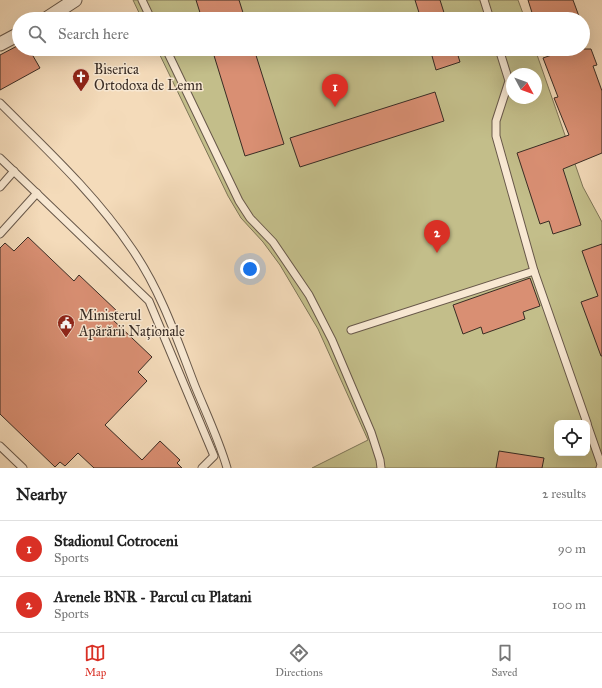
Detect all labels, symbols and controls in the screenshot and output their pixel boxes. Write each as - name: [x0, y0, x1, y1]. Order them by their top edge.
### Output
- search box: [12, 12, 590, 56]
- icon: search: [26, 23, 48, 45]
- text: Search here: [58, 25, 129, 43]
- place label: Biserica Ortodoxa de Lemn: [94, 61, 203, 94]
- church icon: Biserica Ortodoxa de Lemn: [71, 67, 91, 92]
- north arrow: [506, 68, 542, 104]
- pin: 1: [322, 74, 348, 107]
- pin: 2: [424, 220, 450, 253]
- your location: [240, 259, 260, 279]
- place label: Ministerul Apărării Naţionale: [78, 307, 185, 340]
- public building icon: Ministerul Apărării Naţionale: [56, 313, 76, 338]
- map controls: [554, 420, 590, 456]
- button: locate: [554, 420, 590, 456]
- text: Nearby: [16, 484, 67, 505]
- text: 2 results: [542, 486, 586, 502]
- text: Stadionul Cotroceni: [54, 532, 178, 550]
- text: 1: [26, 541, 32, 557]
- text: 90 m: [558, 541, 586, 557]
- text: Sports: [54, 550, 89, 566]
- text: Arenele BNR - Parcul cu Platani: [54, 588, 252, 606]
- text: 2: [26, 597, 32, 613]
- text: 100 m: [552, 597, 586, 613]
- text: Sports: [54, 606, 89, 622]
- tab: Map: [84, 642, 106, 679]
- tab: Directions: [275, 642, 323, 679]
- tab: Saved: [491, 642, 518, 679]

